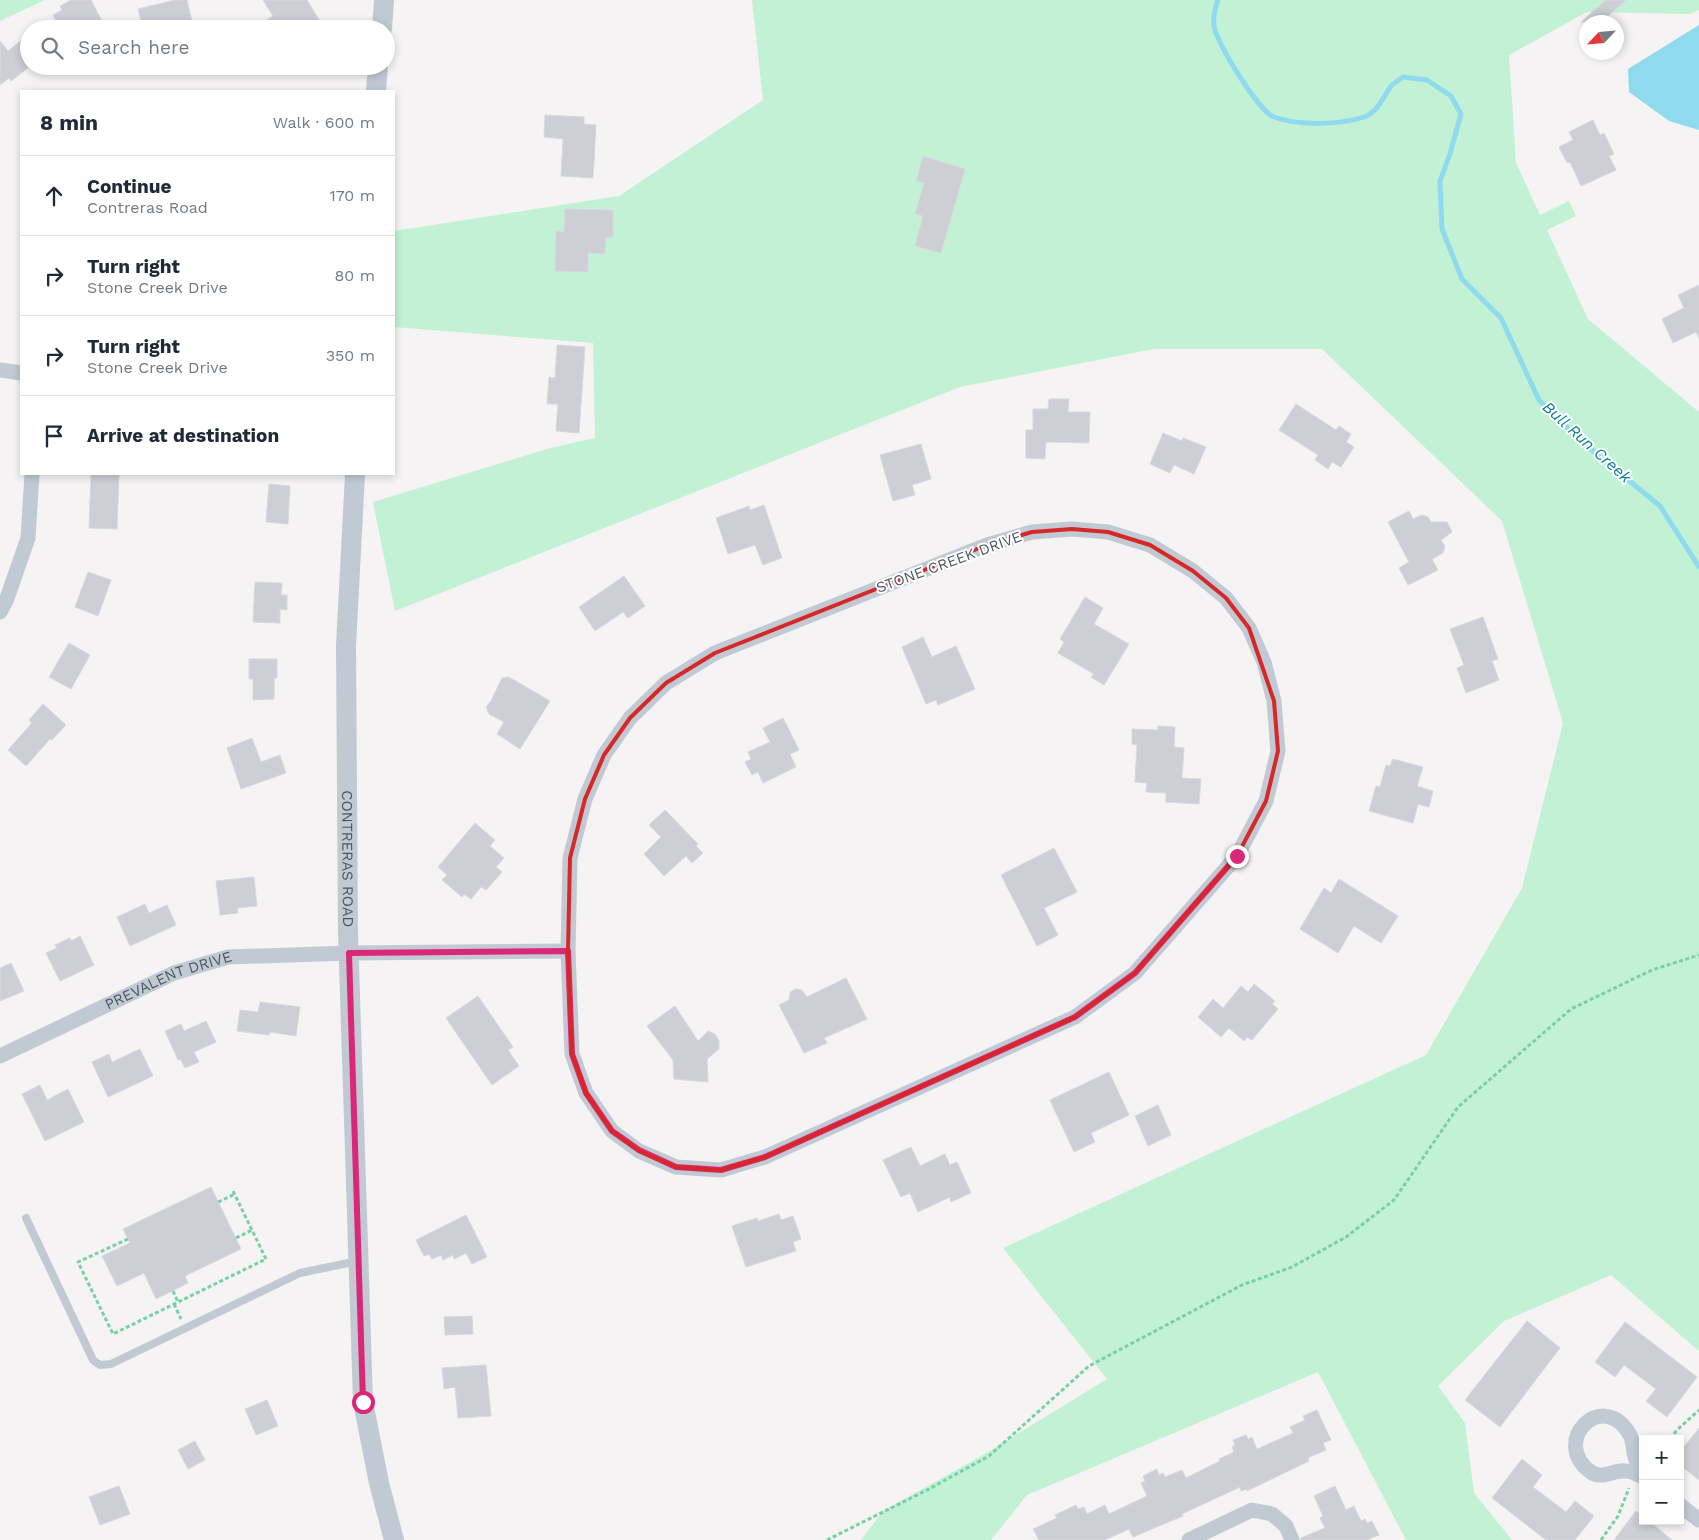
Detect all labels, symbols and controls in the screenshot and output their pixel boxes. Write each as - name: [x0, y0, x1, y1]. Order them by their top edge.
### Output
- north arrow: [1579, 15, 1624, 60]
- search box: [20, 20, 395, 75]
- icon: search: [38, 34, 66, 62]
- text: Search here: [78, 36, 189, 59]
- text: 8 min: [40, 110, 98, 135]
- text: Walk · 600 m: [273, 113, 375, 132]
- text: Continue: [87, 175, 171, 198]
- icon: ahead: [40, 182, 68, 210]
- text: 170 m: [329, 186, 375, 205]
- text: Contreras Road: [87, 198, 208, 217]
- text: Turn right: [87, 255, 180, 278]
- icon: right: [40, 262, 68, 290]
- text: 80 m: [334, 266, 375, 285]
- text: Stone Creek Drive: [87, 278, 228, 297]
- text: Turn right: [87, 335, 180, 358]
- icon: right: [40, 342, 68, 370]
- text: 350 m: [326, 346, 375, 365]
- text: Stone Creek Drive: [87, 358, 228, 377]
- water label: Bull Run Creek: [1539, 397, 1636, 488]
- icon: arrive: [40, 422, 68, 450]
- text: Arrive at destination: [87, 424, 279, 447]
- street label: STONE CREEK DRIVE: [874, 527, 1024, 597]
- street label: CONTRERAS ROAD: [338, 790, 357, 927]
- route end: [1226, 845, 1249, 868]
- street label: PREVALENT DRIVE: [102, 947, 234, 1014]
- route start: [352, 1391, 375, 1414]
- map controls: [1639, 1435, 1684, 1525]
- button: +: [1639, 1435, 1684, 1480]
- button: −: [1639, 1480, 1684, 1525]

